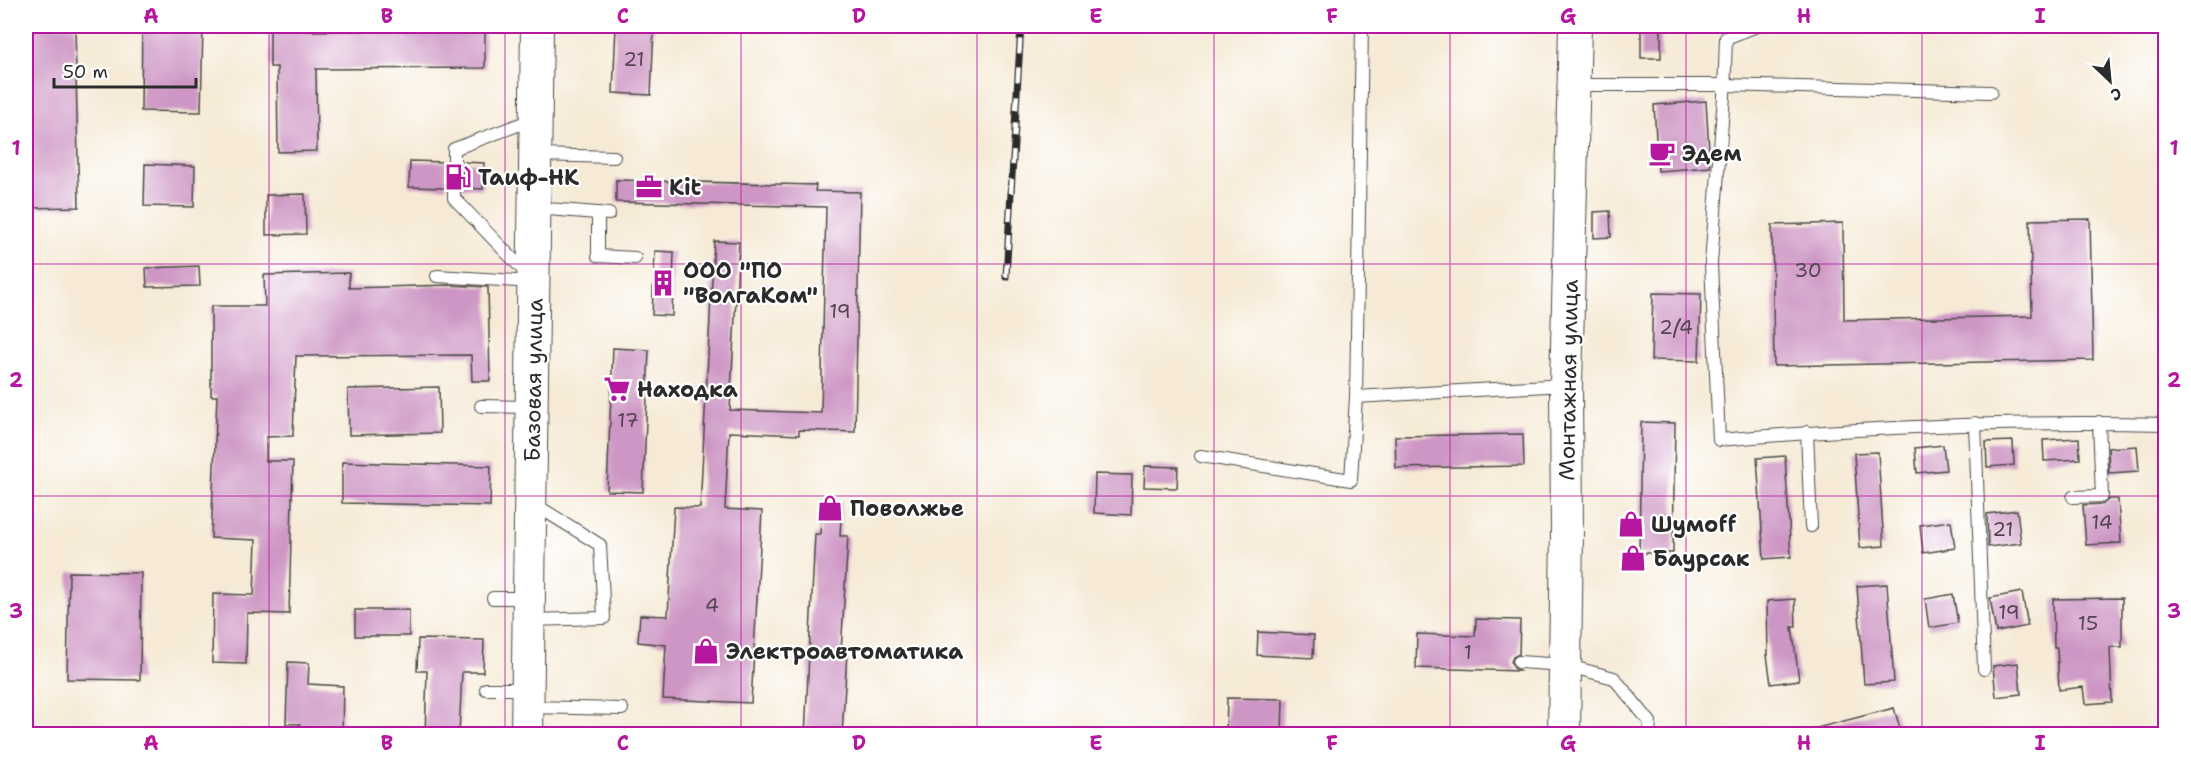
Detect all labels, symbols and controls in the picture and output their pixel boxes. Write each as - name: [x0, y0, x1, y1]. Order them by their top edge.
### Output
- text: A: [143, 3, 159, 29]
- text: B: [381, 3, 393, 29]
- text: C: [617, 3, 629, 29]
- text: D: [852, 3, 866, 29]
- text: E: [1089, 3, 1103, 29]
- text: F: [1326, 3, 1338, 29]
- text: G: [1560, 3, 1576, 29]
- text: H: [1797, 3, 1811, 29]
- text: I: [2034, 3, 2046, 29]
- house number: 21: [623, 46, 645, 72]
- scale bar: [54, 51, 196, 89]
- north arrow: [2080, 51, 2140, 111]
- text: 50 m: [63, 60, 108, 84]
- text: С: [2107, 82, 2125, 106]
- text: 1: [11, 135, 21, 161]
- text: 1: [2169, 135, 2179, 161]
- cafe icon: Эдем: [1647, 138, 1677, 168]
- place label: Эдем: [1682, 139, 1742, 168]
- fuel station icon: Таиф-НК: [443, 162, 473, 192]
- place label: Таиф-НК: [478, 163, 579, 192]
- office icon: Kit: [634, 172, 664, 202]
- place label: Kit: [669, 173, 702, 202]
- place label: ООО "ПО "ВолгаКом": [683, 256, 818, 310]
- house number: 30: [1794, 257, 1822, 283]
- building icon: ООО "ПО "ВолгаКом": [648, 268, 678, 298]
- street label: Монтажная улица: [1552, 279, 1585, 481]
- street label: Базовая улица: [518, 298, 549, 462]
- house number: 19: [829, 298, 851, 324]
- house number: 2/4: [1659, 314, 1693, 340]
- text: 2: [9, 367, 23, 393]
- text: 2: [2167, 367, 2181, 393]
- supermarket icon: Находка: [602, 374, 632, 404]
- place label: Находка: [637, 375, 738, 404]
- house number: 17: [617, 407, 639, 433]
- shop icon: Поволжье: [815, 493, 845, 523]
- place label: Поволжье: [850, 494, 964, 523]
- shop icon: Шумоff: [1616, 509, 1646, 539]
- house number: 14: [2091, 509, 2113, 535]
- place label: Шумоff: [1651, 510, 1736, 539]
- house number: 21: [1992, 516, 2014, 542]
- shop icon: Баурсак: [1618, 543, 1648, 573]
- place label: Баурсак: [1653, 544, 1750, 573]
- house number: 4: [705, 592, 719, 618]
- text: 3: [9, 598, 23, 624]
- text: 3: [2167, 598, 2181, 624]
- house number: 19: [1998, 599, 2020, 625]
- house number: 15: [2078, 610, 2098, 636]
- shop icon: Электроавтоматика: [691, 636, 721, 666]
- place label: Электроавтоматика: [726, 637, 963, 666]
- house number: 1: [1464, 639, 1472, 665]
- text: A: [143, 730, 159, 756]
- text: B: [381, 730, 393, 756]
- text: C: [617, 730, 629, 756]
- text: D: [852, 730, 866, 756]
- text: E: [1089, 730, 1103, 756]
- text: F: [1326, 730, 1338, 756]
- text: G: [1560, 730, 1576, 756]
- text: H: [1797, 730, 1811, 756]
- text: I: [2034, 730, 2046, 756]

